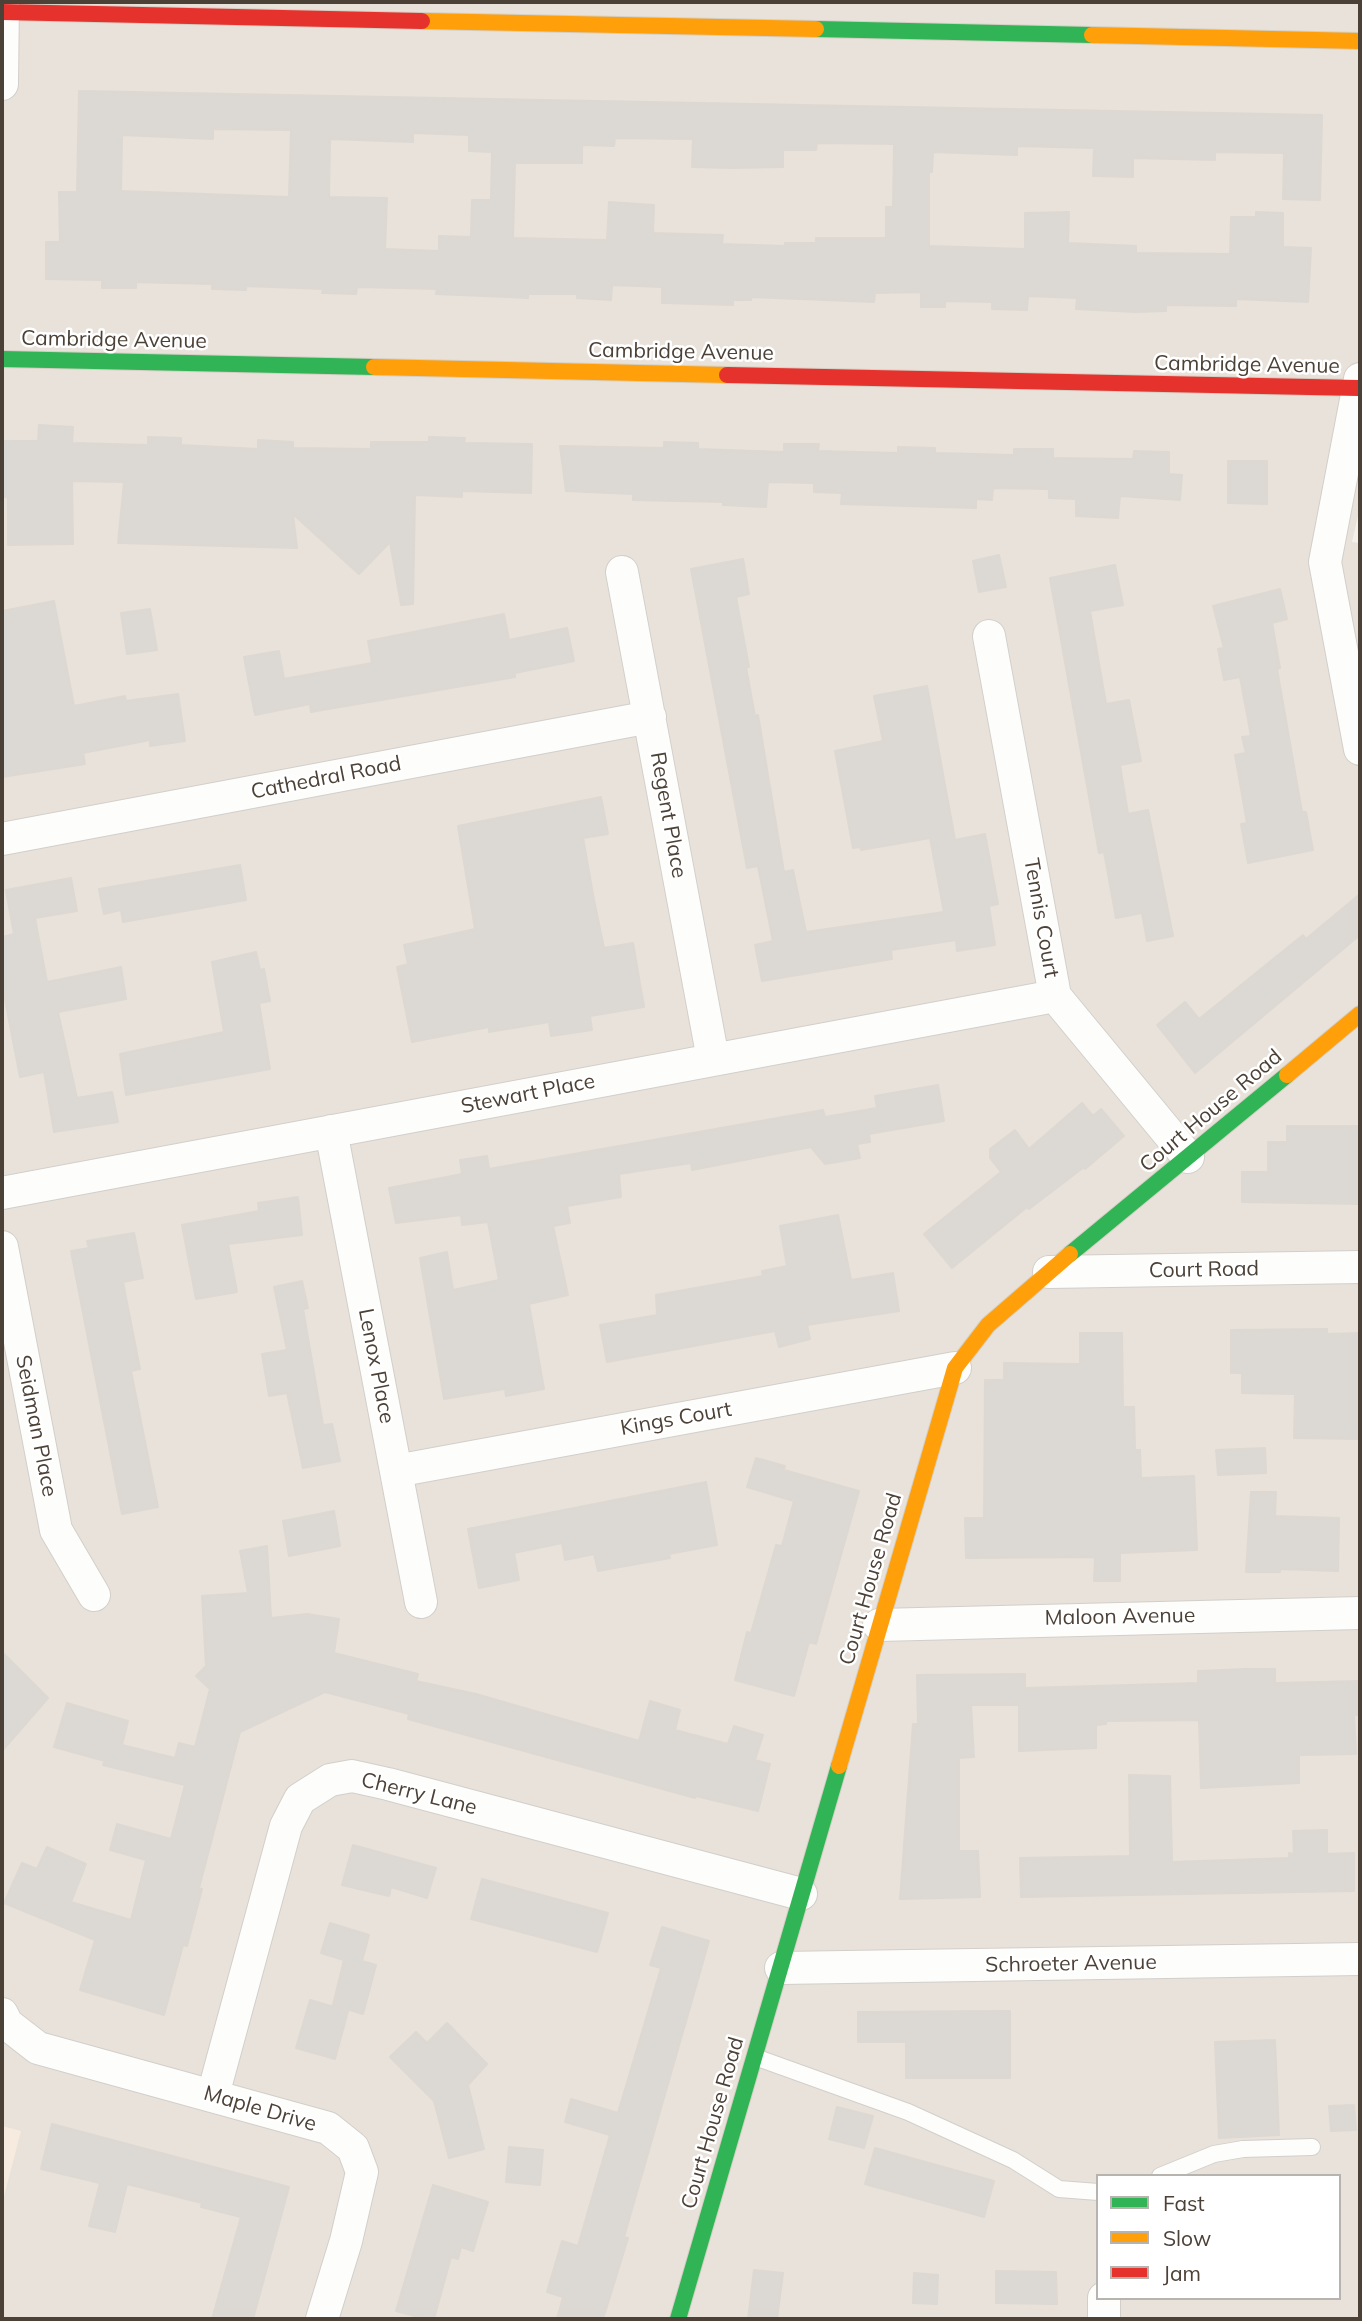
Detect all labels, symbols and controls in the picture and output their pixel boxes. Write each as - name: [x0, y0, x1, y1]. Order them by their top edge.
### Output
- street label: Cambridge Avenue: [21, 326, 207, 354]
- street label: Cambridge Avenue: [588, 338, 774, 366]
- street label: Cambridge Avenue: [1154, 351, 1340, 379]
- street label: Regent Place: [644, 750, 692, 880]
- street label: Cathedral Road: [249, 751, 403, 805]
- street label: Tennis Court: [1018, 856, 1064, 980]
- street label: Court House Road: [1135, 1044, 1287, 1178]
- street label: Stewart Place: [459, 1069, 597, 1119]
- street label: Court Road: [1149, 1256, 1259, 1284]
- street label: Lenox Place: [353, 1306, 399, 1426]
- street label: Seidman Place: [10, 1353, 62, 1499]
- street label: Kings Court: [618, 1397, 734, 1441]
- street label: Court House Road: [834, 1490, 908, 1668]
- street label: Maloon Avenue: [1045, 1603, 1195, 1631]
- street label: Cherry Lane: [359, 1767, 479, 1821]
- street label: Schroeter Avenue: [985, 1950, 1157, 1978]
- street label: Court House Road: [676, 2034, 750, 2212]
- street label: Maple Drive: [201, 2081, 319, 2137]
- legend: [1096, 2174, 1341, 2300]
- text: Fast: [1163, 2190, 1205, 2216]
- text: Slow: [1163, 2225, 1211, 2251]
- text: Jam: [1163, 2260, 1201, 2286]

